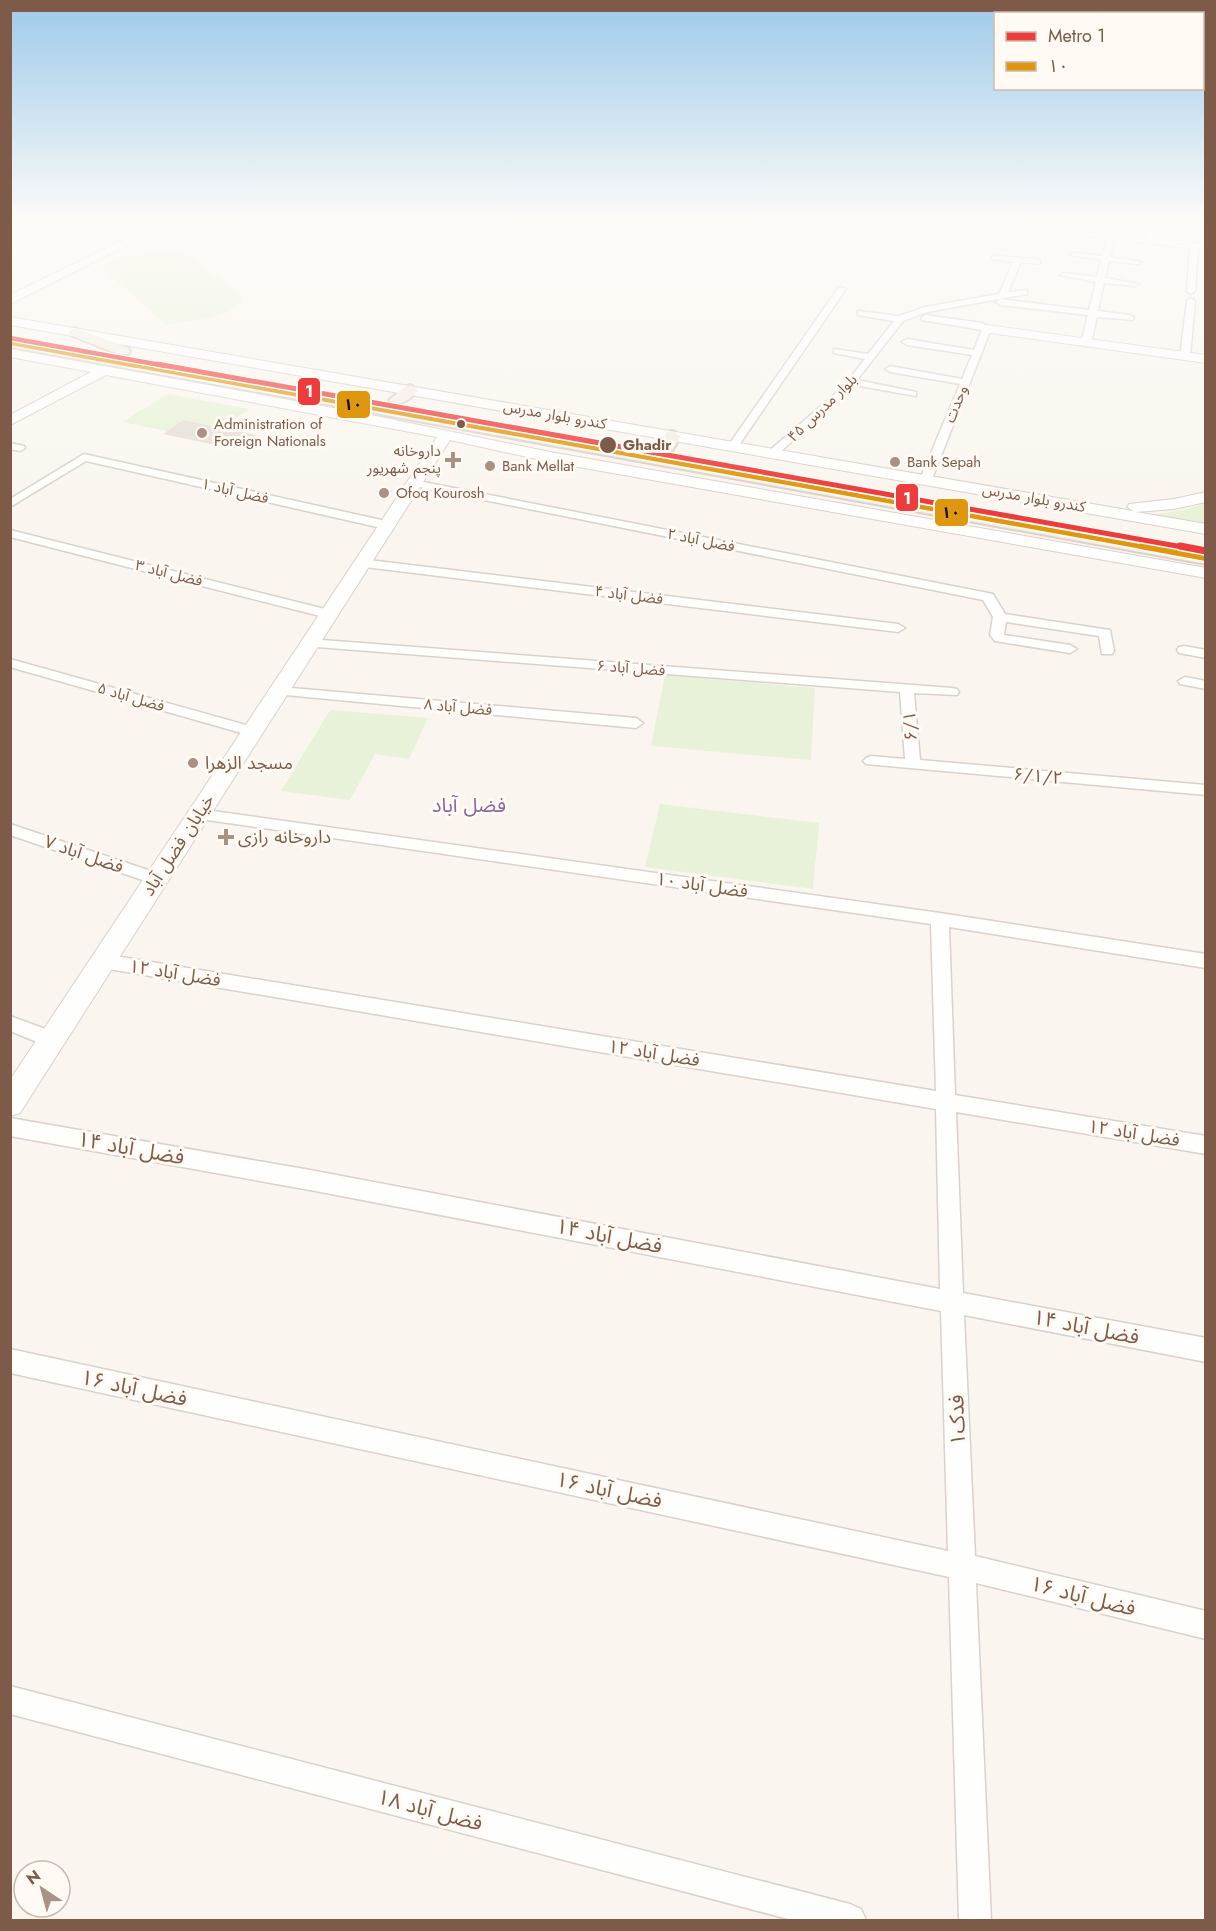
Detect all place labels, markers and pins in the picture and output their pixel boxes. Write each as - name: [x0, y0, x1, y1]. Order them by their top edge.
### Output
- place label: Administration of Foreign Nationals: [214, 413, 326, 452]
- unlabelled marker: [455, 418, 467, 430]
- marker: Administration of Foreign Nationals: [195, 426, 209, 440]
- place label: Ghadir: [623, 434, 672, 456]
- marker: Ghadir: [598, 435, 618, 455]
- place label: داروخانه پنجم شهریور: [366, 440, 441, 479]
- place label: Bank Sepah: [907, 451, 981, 473]
- marker: داروخانه پنجم شهریور: [446, 453, 460, 467]
- place label: Bank Mellat: [502, 455, 575, 477]
- marker: Bank Sepah: [888, 455, 902, 469]
- marker: Bank Mellat: [483, 459, 497, 473]
- place label: Ofoq Kourosh: [396, 482, 485, 504]
- marker: Ofoq Kourosh: [377, 486, 391, 500]
- place label: مسجد الزهرا: [205, 750, 293, 776]
- marker: مسجد الزهرا: [186, 756, 200, 770]
- place label: داروخانه رازی: [238, 824, 331, 850]
- marker: داروخانه رازی: [219, 830, 233, 844]

